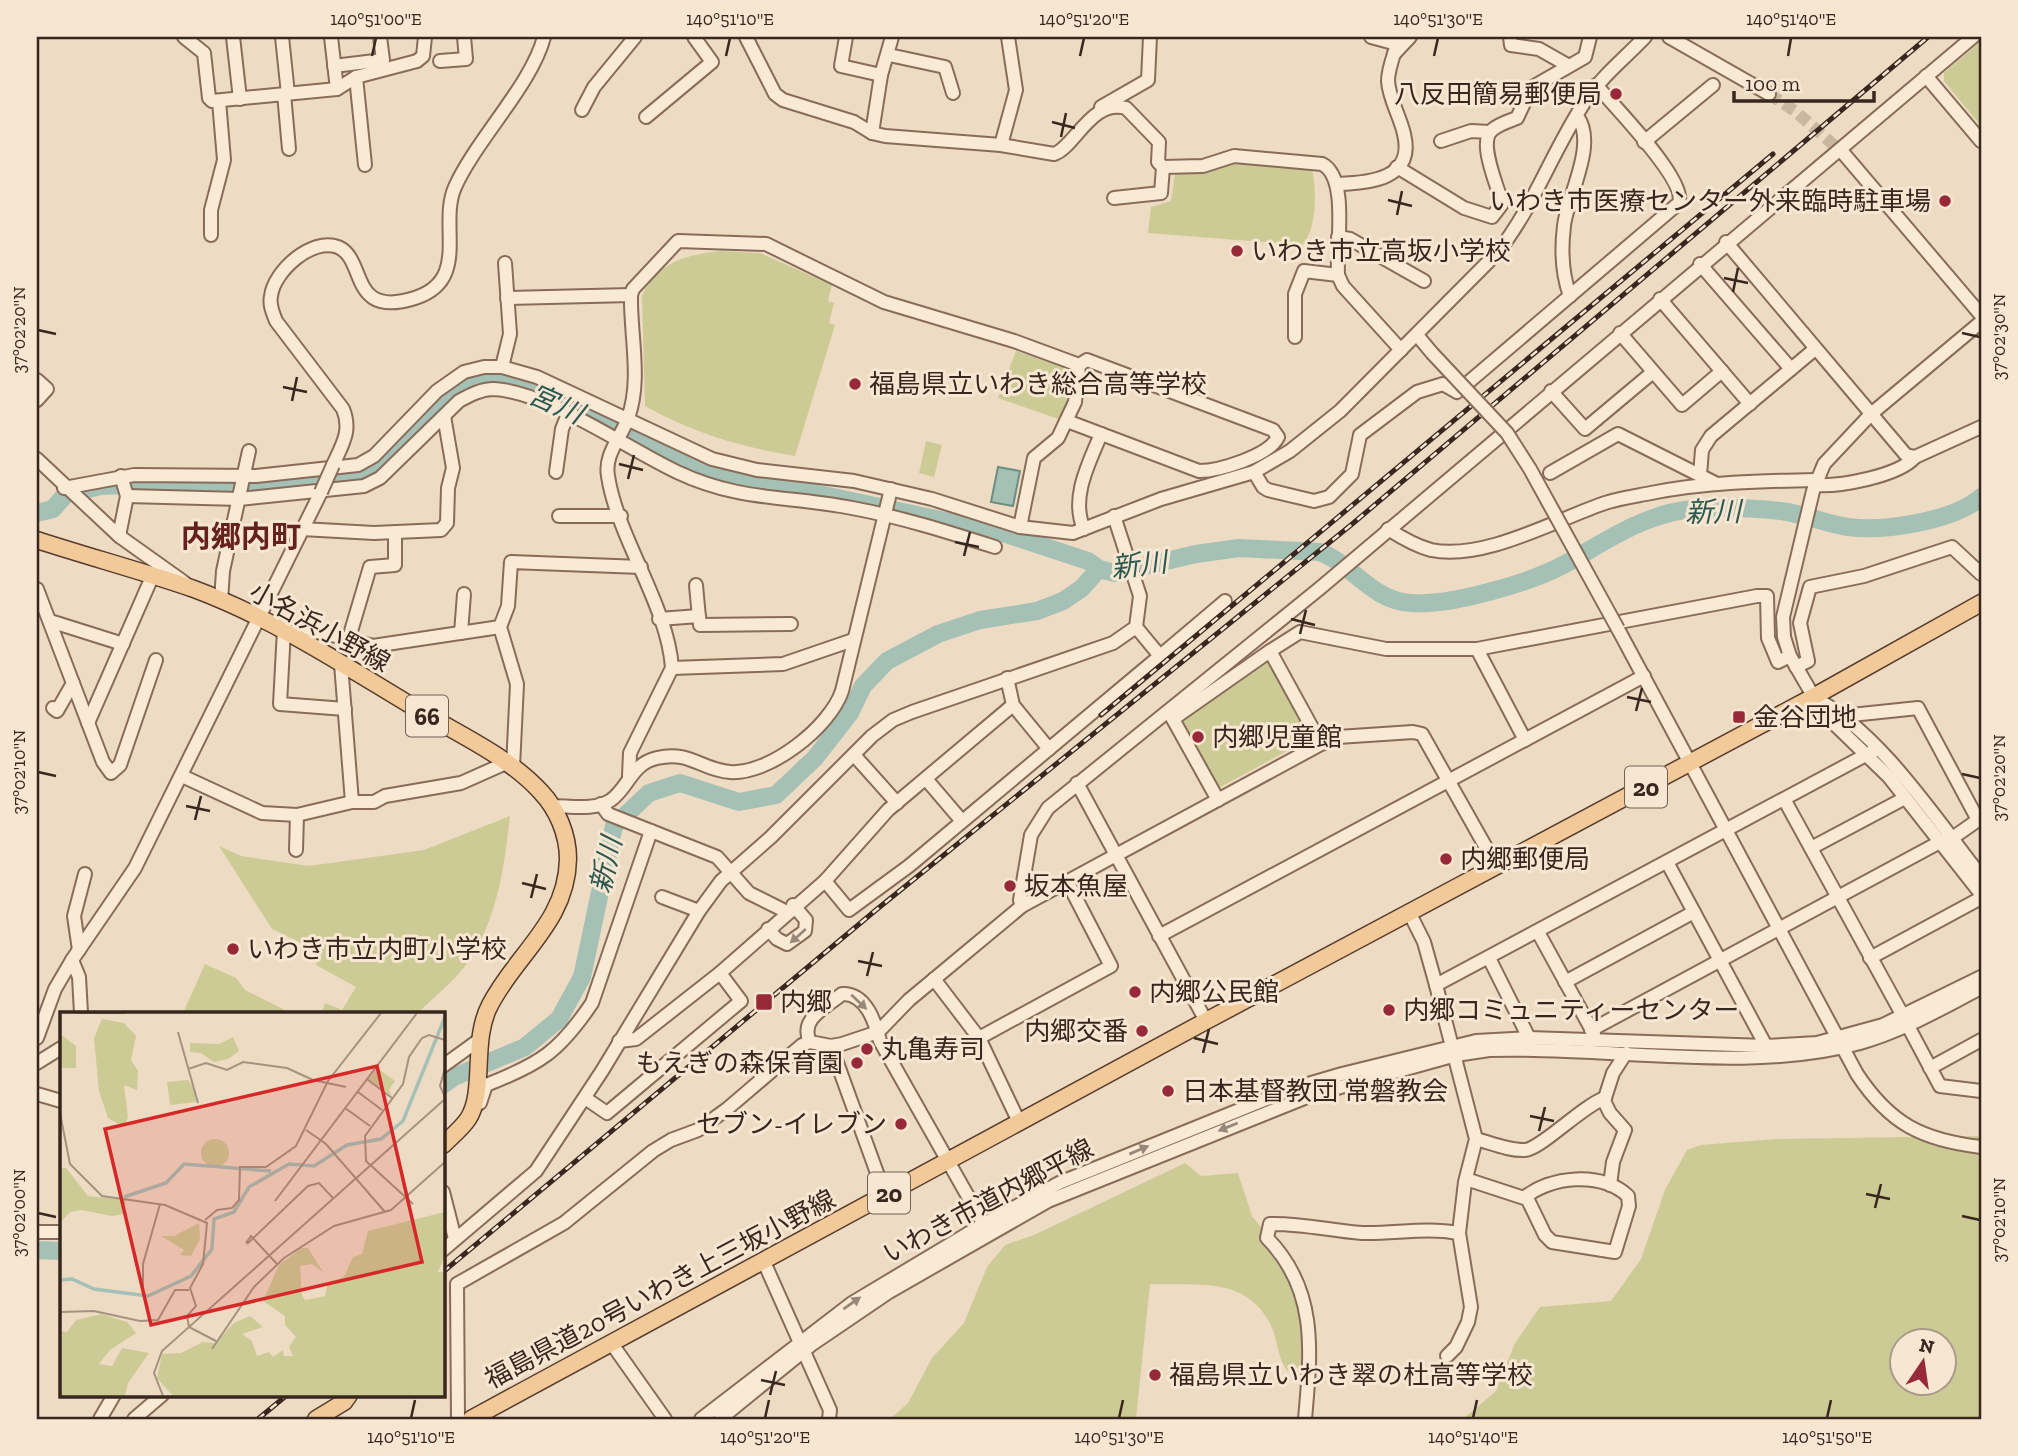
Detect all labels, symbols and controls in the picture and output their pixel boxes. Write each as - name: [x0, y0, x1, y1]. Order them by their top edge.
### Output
- text: 140°51'00"E: [330, 8, 422, 30]
- text: 140°51'10"E: [686, 8, 774, 30]
- text: 140°51'20"E: [1039, 8, 1129, 30]
- text: 140°51'30"E: [1393, 8, 1483, 30]
- text: 140°51'40"E: [1746, 8, 1836, 30]
- scale bar: [1734, 60, 1874, 104]
- text: 100 m: [1745, 71, 1800, 96]
- place label: 八反田簡易郵便局: [1394, 78, 1602, 110]
- marker: 八反田簡易郵便局: [1608, 86, 1624, 102]
- place label: いわき市医療センター外来臨時駐車場: [1489, 185, 1931, 217]
- marker: いわき市医療センター外来臨時駐車場: [1937, 193, 1953, 209]
- place label: いわき市立高坂小学校: [1251, 235, 1511, 267]
- marker: いわき市立高坂小学校: [1229, 243, 1245, 259]
- text: 37°02'20"N: [8, 286, 30, 374]
- text: 37°02'30"N: [1988, 294, 2010, 380]
- place label: 福島県立いわき総合高等学校: [869, 368, 1207, 400]
- marker: 福島県立いわき総合高等学校: [847, 376, 863, 392]
- water label: 宮川: [524, 378, 591, 432]
- water label: 新川: [1685, 495, 1744, 529]
- district label: 内郷内町: [181, 519, 301, 555]
- water label: 新川: [1109, 545, 1172, 585]
- street label: 小名浜小野線: [244, 575, 396, 679]
- road number: 66: [406, 696, 448, 736]
- place label: 金谷団地: [1753, 701, 1857, 733]
- marker: 金谷団地: [1731, 709, 1747, 725]
- place label: 内郷児童館: [1212, 721, 1342, 753]
- marker: 内郷児童館: [1190, 729, 1206, 745]
- text: 37°02'10"N: [8, 730, 30, 814]
- text: 37°02'20"N: [1988, 734, 2010, 822]
- road number: 20: [1625, 766, 1667, 808]
- water label: 新川: [584, 831, 629, 896]
- place label: 内郷郵便局: [1460, 843, 1590, 875]
- marker: 内郷郵便局: [1438, 851, 1454, 867]
- place label: 坂本魚屋: [1024, 870, 1128, 902]
- marker: 坂本魚屋: [1002, 878, 1018, 894]
- one-way arrow: [789, 928, 807, 944]
- place label: いわき市立内町小学校: [247, 933, 507, 965]
- marker: いわき市立内町小学校: [225, 941, 241, 957]
- place label: 内郷公民館: [1149, 976, 1279, 1008]
- marker: 内郷公民館: [1127, 984, 1143, 1000]
- place label: 内郷: [780, 986, 832, 1018]
- marker: 内郷: [754, 992, 774, 1012]
- one-way arrow: [850, 994, 867, 1010]
- place label: 内郷コミュニティーセンター: [1403, 994, 1739, 1026]
- marker: 内郷コミュニティーセンター: [1381, 1002, 1397, 1018]
- inset map: [60, 1012, 444, 1396]
- place label: 内郷交番: [1024, 1015, 1128, 1047]
- marker: 内郷交番: [1134, 1023, 1150, 1039]
- place label: 丸亀寿司: [881, 1033, 985, 1065]
- marker: 丸亀寿司: [859, 1041, 875, 1057]
- place label: もえぎの森保育園: [636, 1047, 843, 1079]
- marker: もえぎの森保育園: [849, 1055, 865, 1071]
- place label: 日本基督教団 常磐教会: [1182, 1075, 1448, 1107]
- marker: 日本基督教団 常磐教会: [1160, 1083, 1176, 1099]
- place label: セブン-イレブン: [696, 1108, 887, 1140]
- marker: セブン-イレブン: [893, 1116, 909, 1132]
- one-way arrow: [1217, 1121, 1238, 1132]
- street label: いわき市道内郷平線: [877, 1132, 1099, 1270]
- one-way arrow: [1128, 1144, 1149, 1155]
- text: 37°02'00"N: [8, 1169, 30, 1257]
- road number: 20: [868, 1172, 910, 1213]
- text: 37°02'10"N: [1988, 1178, 2010, 1262]
- street label: 福島県道20号いわき上三坂小野線: [479, 1183, 841, 1395]
- one-way arrow: [843, 1296, 861, 1310]
- north arrow: [1888, 1326, 1958, 1396]
- text: N: [1917, 1333, 1936, 1359]
- place label: 福島県立いわき翠の杜高等学校: [1169, 1359, 1533, 1391]
- marker: 福島県立いわき翠の杜高等学校: [1147, 1367, 1163, 1383]
- text: 140°51'10"E: [367, 1426, 455, 1448]
- text: 140°51'20"E: [720, 1426, 810, 1448]
- text: 140°51'30"E: [1074, 1426, 1164, 1448]
- text: 140°51'40"E: [1428, 1426, 1518, 1448]
- text: 140°51'50"E: [1782, 1426, 1872, 1448]

